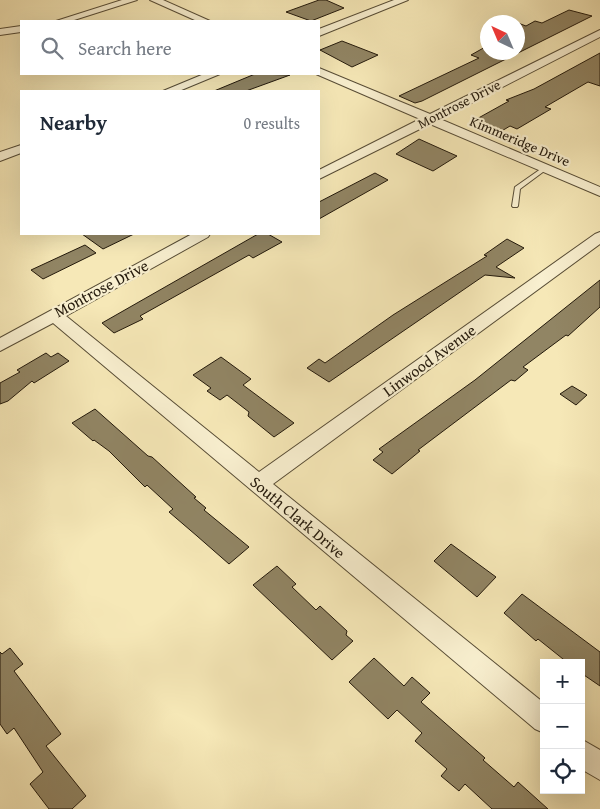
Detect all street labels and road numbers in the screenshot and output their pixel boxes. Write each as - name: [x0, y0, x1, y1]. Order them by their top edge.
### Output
- street label: Montrose Drive: [414, 74, 504, 134]
- street label: Kimmeridge Drive: [467, 111, 573, 171]
- street label: Montrose Drive: [50, 253, 152, 323]
- street label: Linwood Avenue: [377, 318, 481, 402]
- street label: South Clark Drive: [245, 470, 351, 564]

